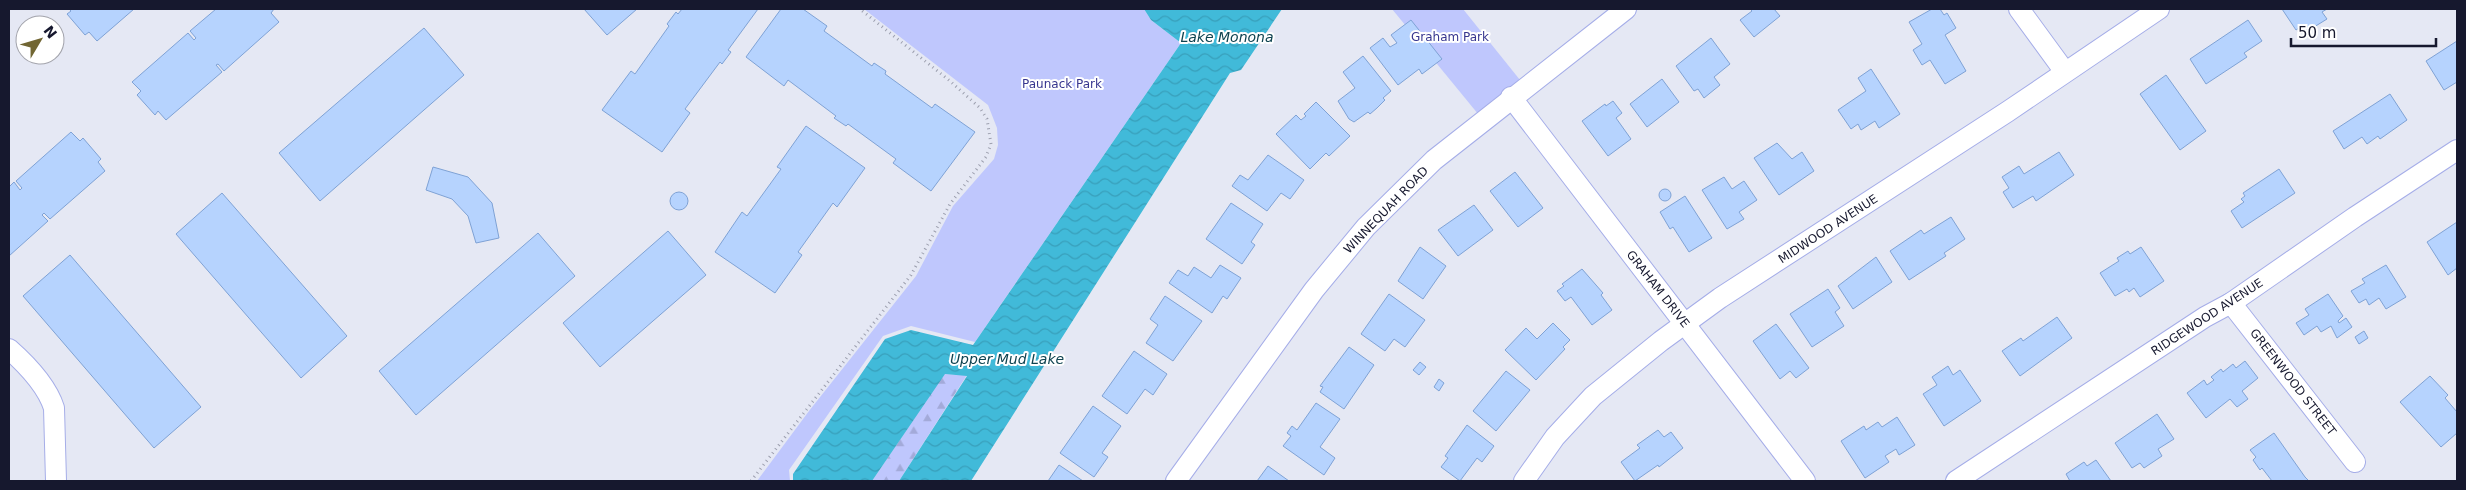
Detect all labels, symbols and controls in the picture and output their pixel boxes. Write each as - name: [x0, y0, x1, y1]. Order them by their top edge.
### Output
- north arrow: [15, 15, 65, 65]
- scale bar: [2291, 15, 2436, 47]
- text: N: [40, 22, 60, 42]
- text: 50 m: [2298, 24, 2336, 42]
- water label: Lake Monona: [1180, 29, 1274, 45]
- park label: Graham Park: [1411, 30, 1489, 44]
- park label: Paunack Park: [1022, 77, 1102, 91]
- street label: WINNEQUAH ROAD: [1341, 164, 1431, 256]
- street label: MIDWOOD AVENUE: [1776, 192, 1880, 266]
- street label: GRAHAM DRIVE: [1624, 248, 1692, 330]
- street label: RIDGEWOOD AVENUE: [2149, 276, 2265, 358]
- street label: GREENWOOD STREET: [2247, 326, 2339, 439]
- water label: Upper Mud Lake: [950, 351, 1064, 367]

